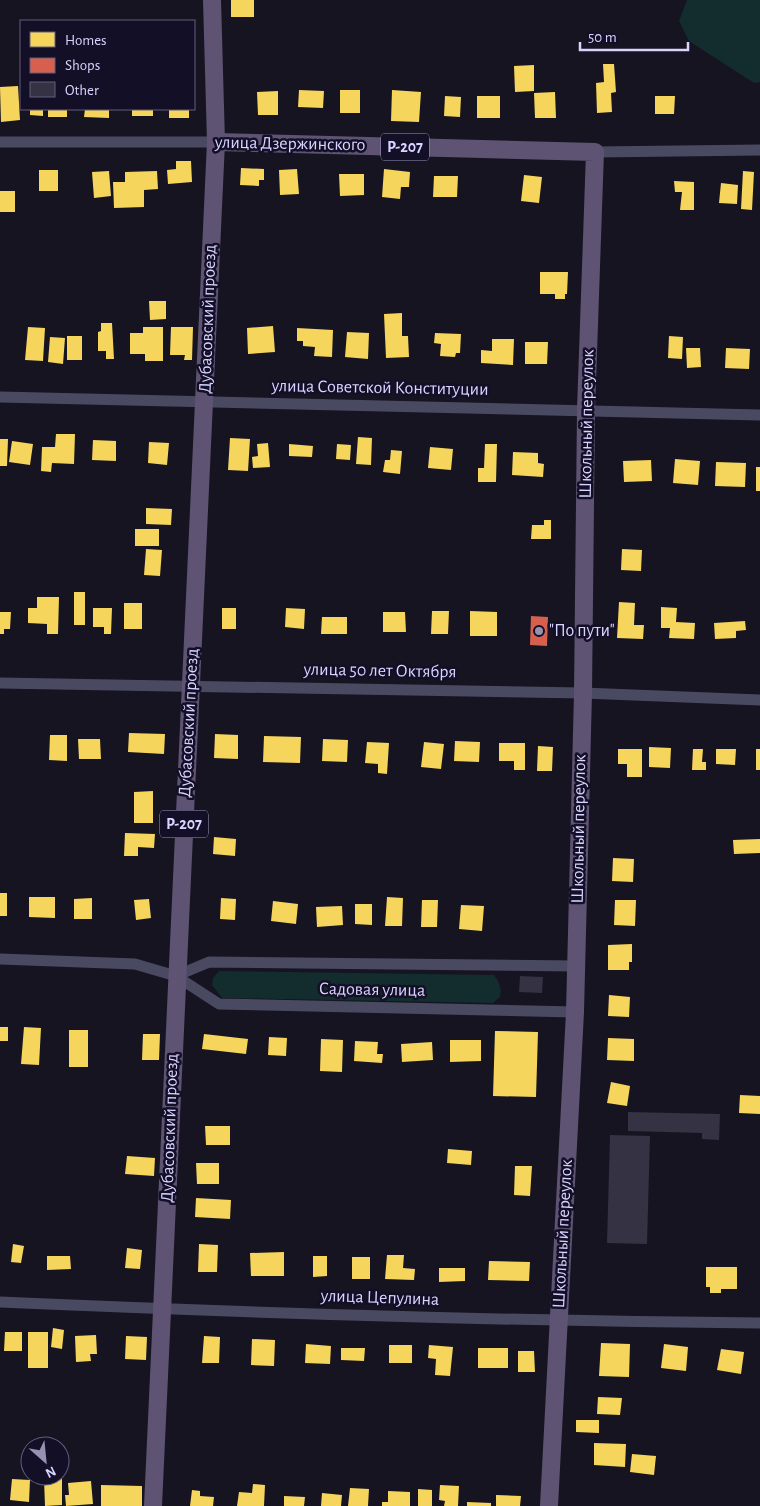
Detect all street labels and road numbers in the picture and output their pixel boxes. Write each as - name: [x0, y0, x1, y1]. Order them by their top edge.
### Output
- street label: улица Дзержинского: [214, 134, 365, 154]
- road number: Р-207: [381, 134, 429, 160]
- street label: Дубасовский проезд: [195, 244, 220, 394]
- street label: Школьный переулок: [577, 349, 597, 499]
- street label: улица Советской Конституции: [270, 377, 489, 399]
- street label: Дубасовский проезд: [175, 648, 202, 798]
- street label: улица 50 лет Октября: [302, 660, 457, 681]
- street label: Школьный переулок: [569, 754, 589, 904]
- road number: Р-207: [160, 811, 208, 838]
- street label: Садовая улица: [319, 980, 425, 1000]
- street label: Дубасовский проезд: [157, 1053, 182, 1203]
- street label: Школьный переулок: [550, 1158, 576, 1309]
- street label: улица Цепулина: [319, 1287, 440, 1309]

